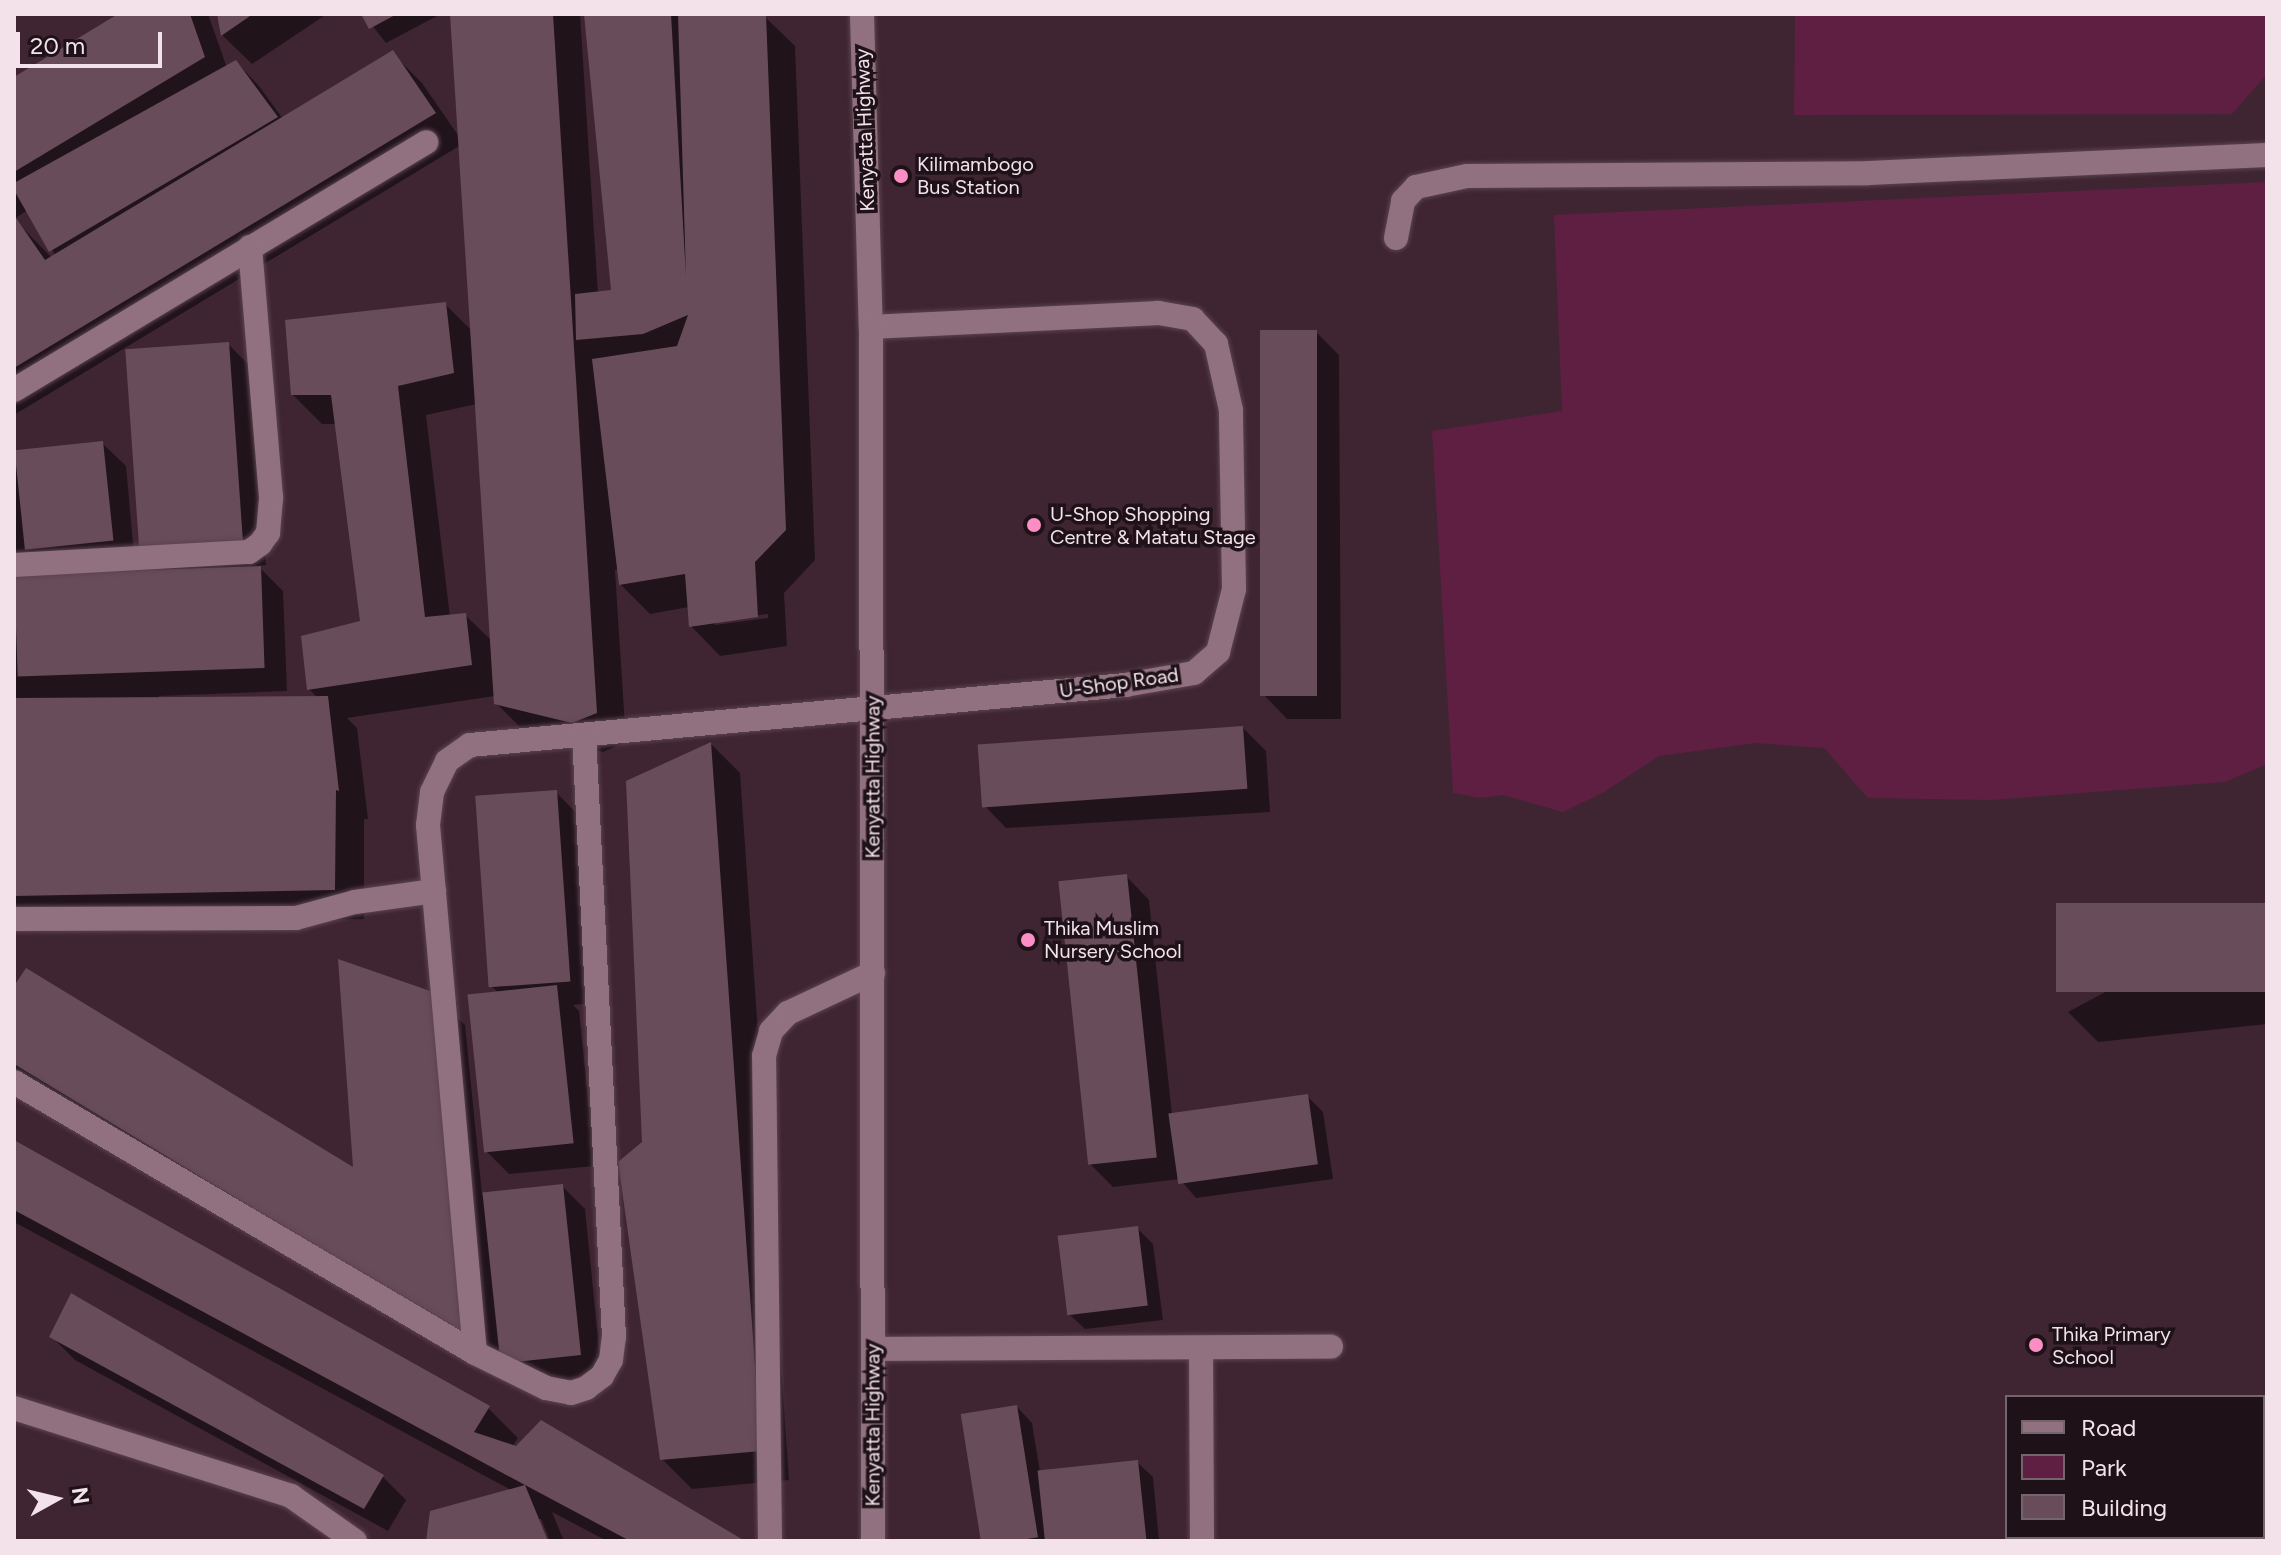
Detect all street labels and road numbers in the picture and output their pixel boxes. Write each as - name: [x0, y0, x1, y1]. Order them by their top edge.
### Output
- street label: Kenyatta Highway: [850, 48, 880, 212]
- street label: U-Shop Road: [1058, 663, 1180, 703]
- street label: Kenyatta Highway: [861, 695, 885, 859]
- street label: Kenyatta Highway: [861, 1343, 885, 1507]

